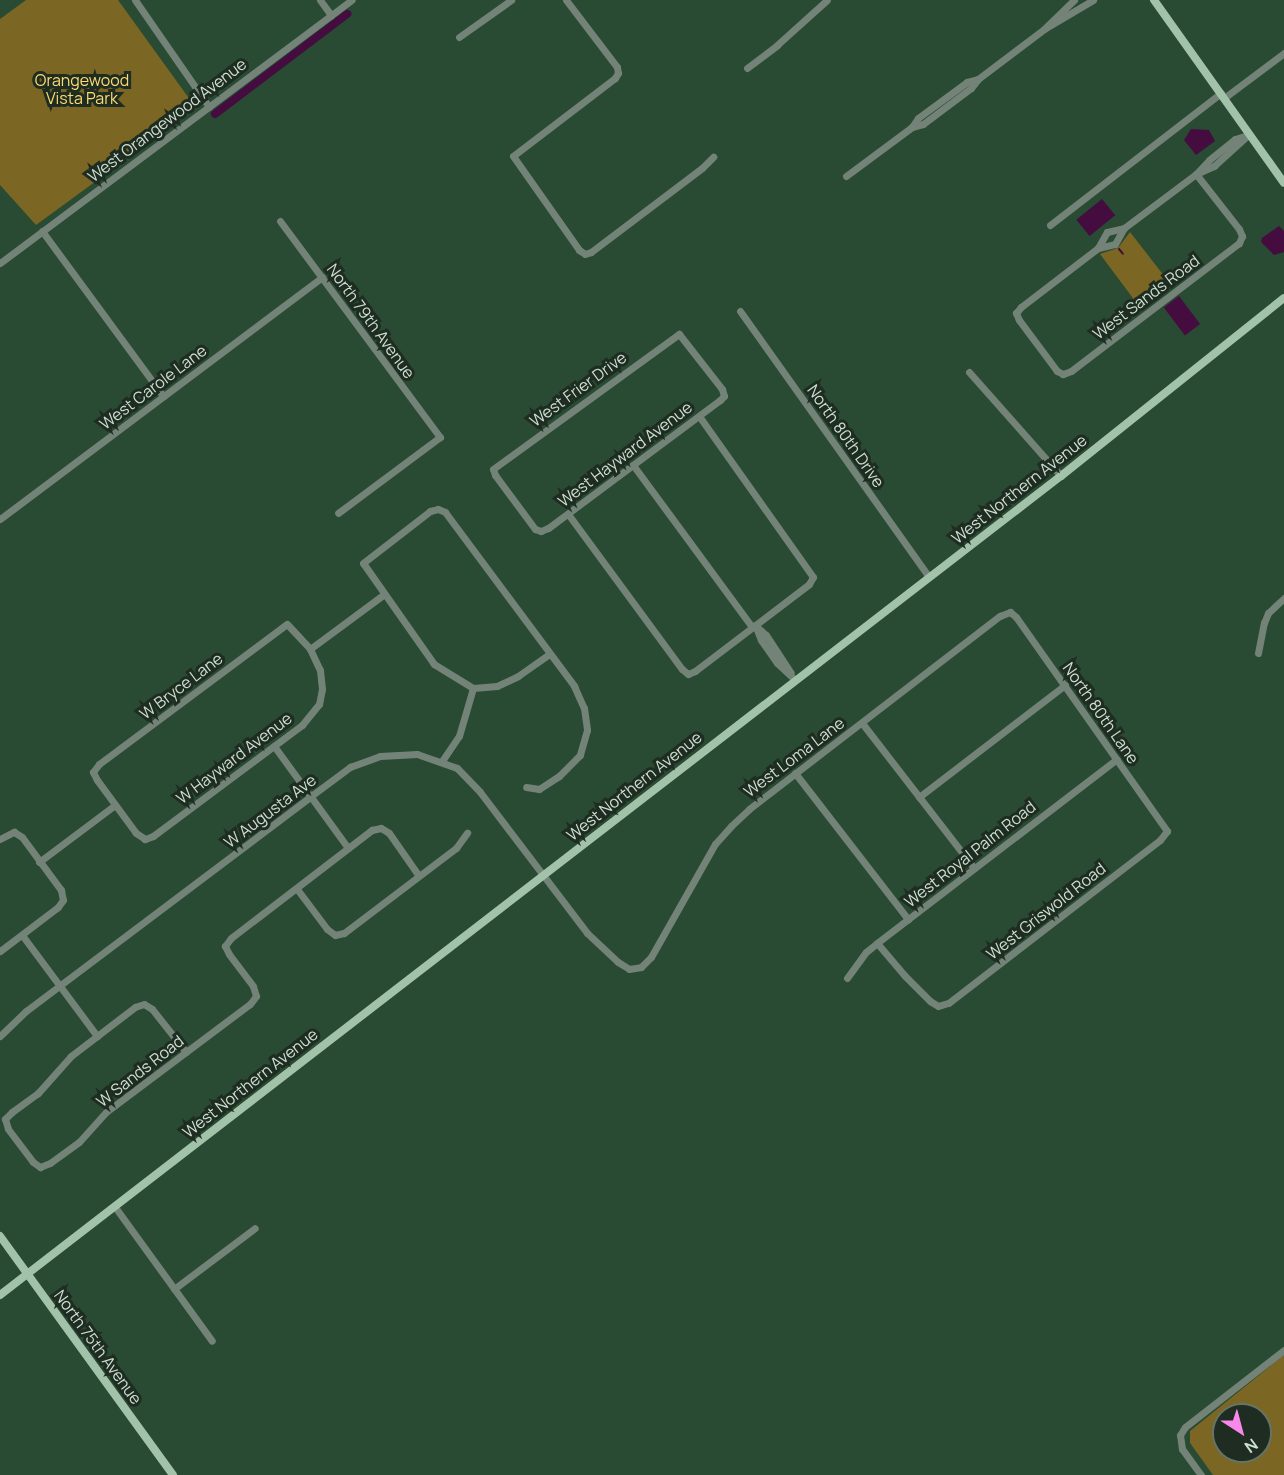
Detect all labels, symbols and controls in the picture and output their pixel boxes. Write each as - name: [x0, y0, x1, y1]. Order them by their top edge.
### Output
- street label: West Orangewood Avenue: [84, 54, 250, 186]
- park label: Orangewood Vista Park: [35, 70, 129, 108]
- street label: West Sands Road: [1089, 251, 1203, 343]
- street label: North 79th Avenue: [323, 260, 419, 382]
- street label: West Carole Lane: [96, 341, 210, 433]
- street label: West Frier Drive: [526, 348, 630, 430]
- street label: North 80th Drive: [803, 381, 889, 491]
- street label: West Hayward Avenue: [554, 397, 696, 511]
- street label: West Northern Avenue: [948, 430, 1090, 548]
- street label: W Bryce Lane: [136, 649, 226, 723]
- street label: North 80th Lane: [1059, 659, 1143, 767]
- street label: W Hayward Avenue: [172, 708, 296, 808]
- street label: West Loma Lane: [740, 713, 848, 801]
- street label: West Northern Avenue: [563, 727, 705, 845]
- street label: W Augusta Ave: [220, 770, 320, 852]
- street label: West Royal Palm Road: [901, 797, 1039, 911]
- street label: West Griswold Road: [983, 858, 1109, 964]
- street label: West Northern Avenue: [179, 1024, 321, 1142]
- street label: W Sands Road: [93, 1031, 187, 1111]
- street label: North 75th Avenue: [50, 1286, 146, 1408]
- north arrow: [1212, 1403, 1272, 1463]
- text: N: [1240, 1434, 1263, 1458]

